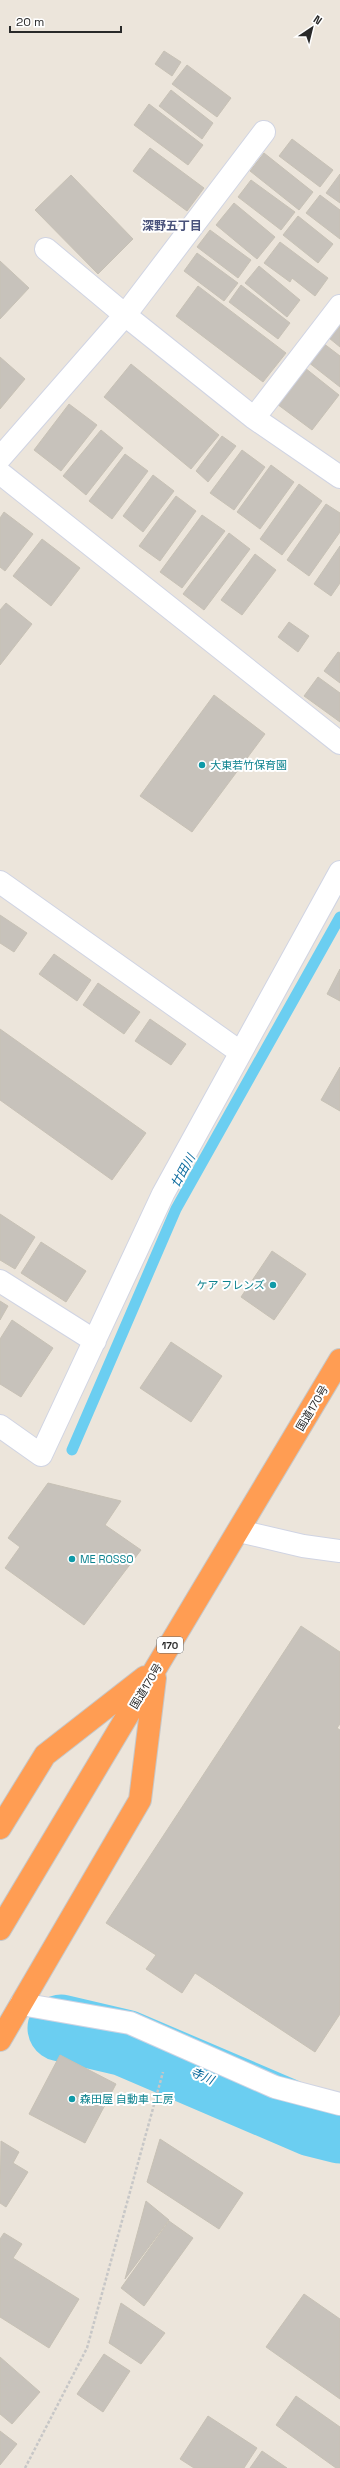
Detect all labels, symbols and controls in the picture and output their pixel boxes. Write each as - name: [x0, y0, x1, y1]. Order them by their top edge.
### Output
- scale bar: [10, 8, 121, 34]
- north arrow: [292, 8, 332, 48]
- text: N: [311, 12, 325, 28]
- text: 20 m: [16, 14, 44, 30]
- district label: 深野五丁目: [142, 218, 202, 234]
- place label: 大東若竹保育園: [210, 758, 287, 772]
- marker: 大東若竹保育園: [197, 760, 207, 770]
- water label: 廿田川: [167, 1150, 200, 1191]
- place label: ケア フレンズ: [196, 1278, 265, 1292]
- marker: ケア フレンズ: [268, 1280, 278, 1290]
- street label: 国道170号: [293, 1383, 331, 1433]
- place label: ME ROSSO: [80, 1552, 134, 1566]
- marker: ME ROSSO: [67, 1554, 77, 1564]
- road number: 170: [157, 1637, 183, 1653]
- street label: 国道170号: [127, 1661, 165, 1711]
- water label: 寺川: [188, 2064, 218, 2089]
- place label: 森田屋 自動車 工房: [80, 2092, 174, 2106]
- marker: 森田屋 自動車 工房: [67, 2094, 77, 2104]

